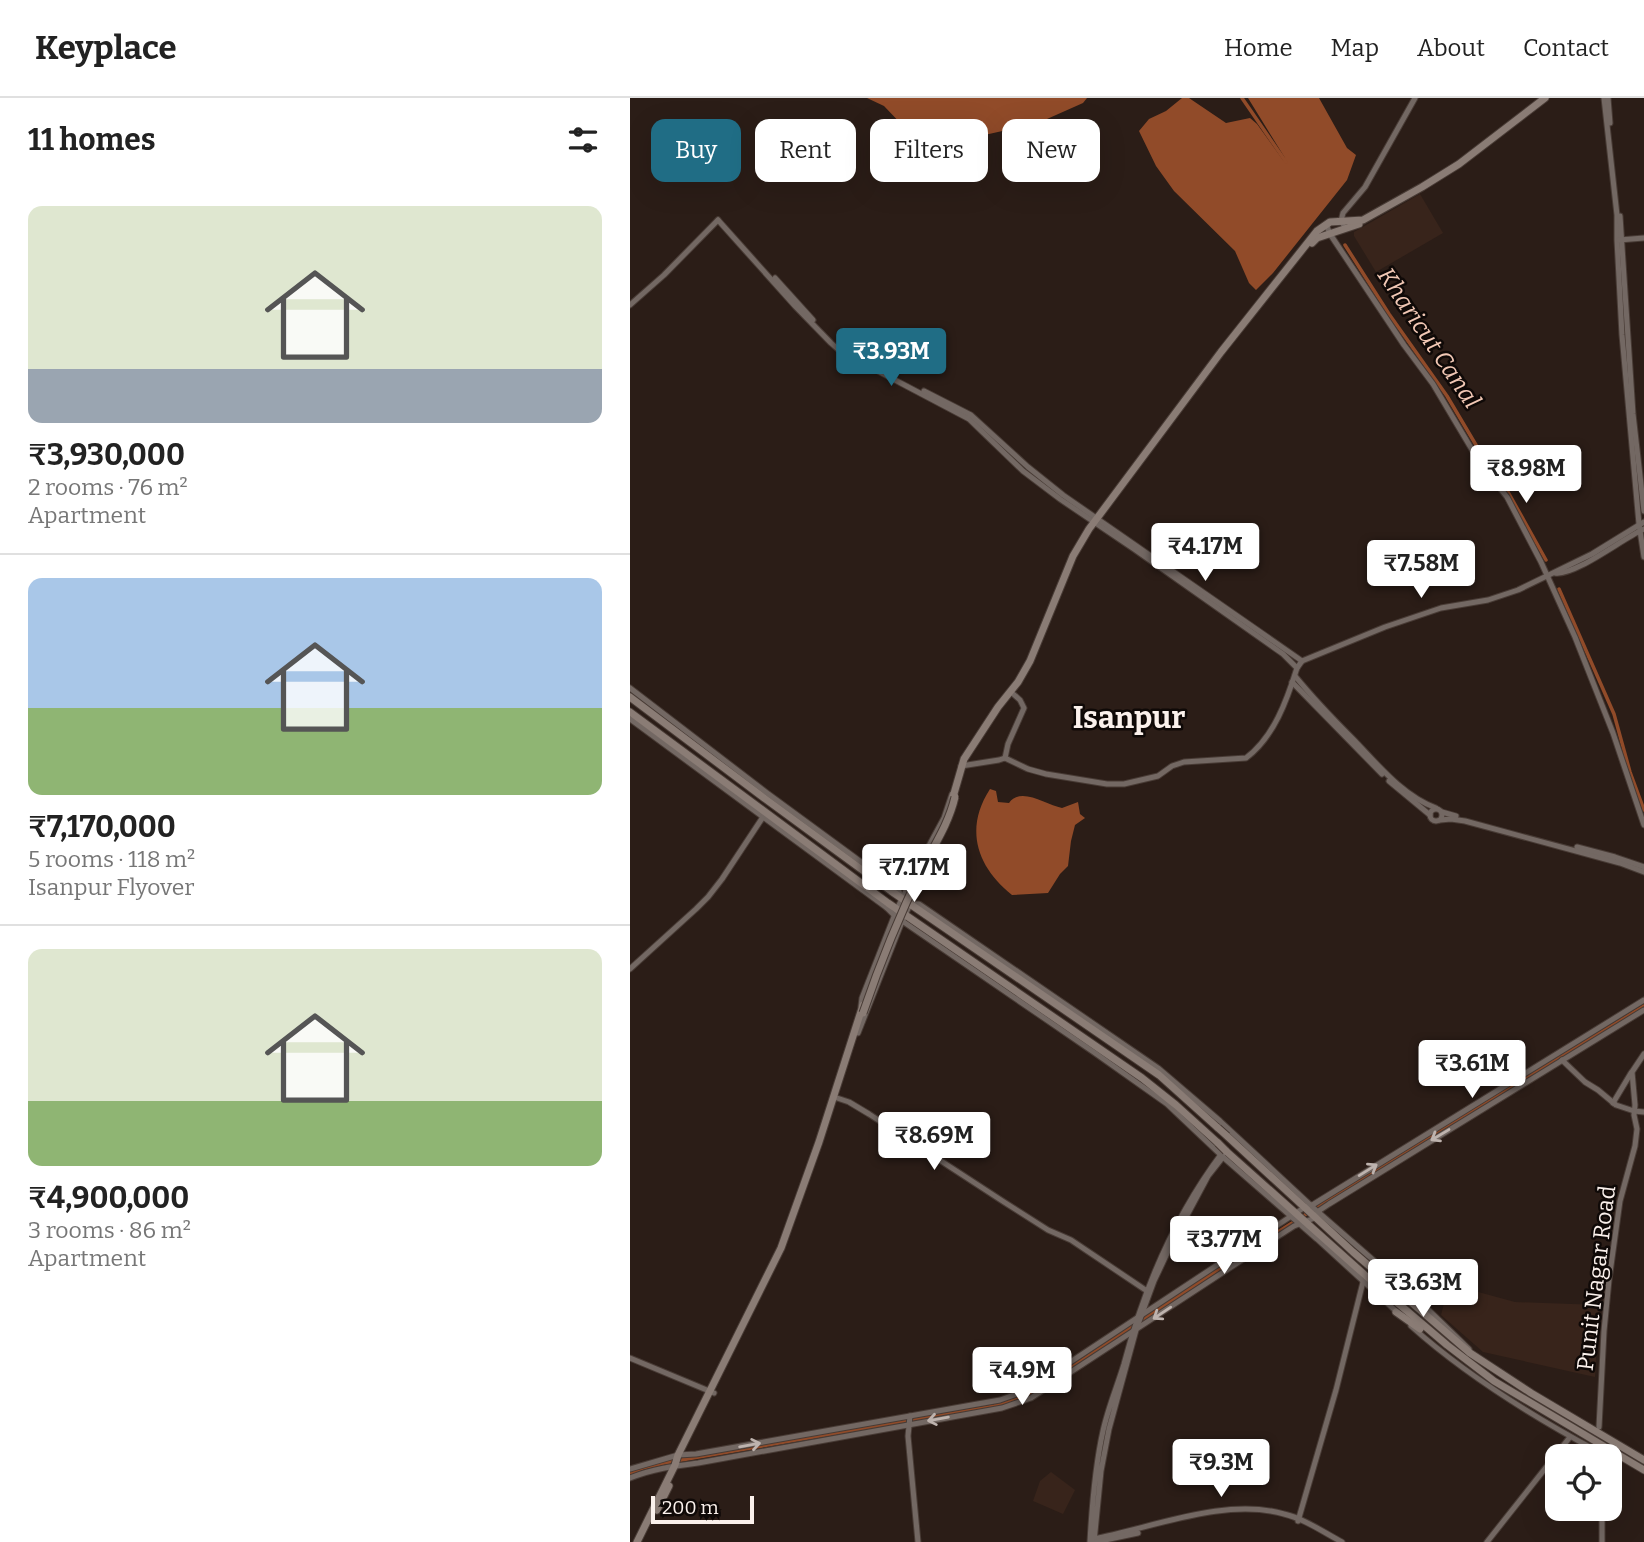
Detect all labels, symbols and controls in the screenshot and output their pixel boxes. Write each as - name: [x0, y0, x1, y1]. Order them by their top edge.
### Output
- text: Keyplace: [35, 28, 177, 68]
- text: Home: [1224, 34, 1293, 62]
- text: Map: [1331, 34, 1379, 62]
- text: About: [1417, 34, 1485, 62]
- text: Contact: [1523, 34, 1609, 62]
- chip: Buy: [651, 119, 741, 182]
- chip: Rent: [755, 119, 856, 182]
- chip: Filters: [870, 119, 988, 182]
- chip: New: [1002, 119, 1100, 182]
- icon: filters: [564, 121, 602, 159]
- text: 11 homes: [28, 122, 156, 158]
- icon: home: [252, 252, 378, 378]
- water label: Kharicut Canal: [1372, 262, 1486, 414]
- pin: ₹3.93M: [834, 328, 948, 388]
- text: ₹3.93M: [852, 337, 930, 365]
- text: ₹3,930,000: [28, 437, 185, 473]
- pin: ₹8.98M: [1469, 446, 1583, 505]
- text: ₹8.98M: [1486, 454, 1566, 482]
- text: 2 rooms · 76 m²: [28, 473, 188, 501]
- text: Apartment: [28, 501, 146, 529]
- pin: ₹4.17M: [1148, 524, 1262, 583]
- text: ₹4.17M: [1167, 532, 1243, 560]
- pin: ₹7.58M: [1364, 540, 1478, 600]
- text: ₹7.58M: [1383, 549, 1459, 577]
- icon: home: [252, 624, 378, 750]
- district label: Isanpur: [1073, 700, 1185, 736]
- text: ₹7,170,000: [28, 809, 176, 845]
- pin: ₹7.17M: [857, 844, 971, 904]
- text: 5 rooms · 118 m²: [28, 845, 195, 873]
- text: ₹7.17M: [878, 853, 950, 881]
- text: Isanpur Flyover: [28, 873, 194, 901]
- icon: home: [252, 995, 378, 1121]
- pin: ₹3.61M: [1415, 1040, 1529, 1100]
- text: ₹3.61M: [1435, 1049, 1509, 1077]
- pin: ₹8.69M: [877, 1112, 991, 1172]
- text: ₹8.69M: [894, 1121, 974, 1149]
- one-way arrow: [1430, 1128, 1450, 1142]
- one-way arrow: [1358, 1162, 1377, 1177]
- text: ₹4,900,000: [28, 1180, 189, 1216]
- street label: Punit Nagar Road: [1571, 1183, 1621, 1372]
- text: 3 rooms · 86 m²: [28, 1216, 191, 1244]
- pin: ₹3.77M: [1167, 1216, 1281, 1276]
- text: ₹3.77M: [1186, 1225, 1262, 1253]
- text: Apartment: [28, 1244, 146, 1272]
- pin: ₹3.63M: [1366, 1260, 1480, 1319]
- text: ₹3.63M: [1384, 1268, 1462, 1296]
- one-way arrow: [1153, 1306, 1172, 1320]
- pin: ₹4.9M: [973, 1348, 1071, 1407]
- text: ₹4.9M: [989, 1356, 1056, 1384]
- one-way arrow: [927, 1413, 950, 1426]
- one-way arrow: [738, 1437, 761, 1451]
- pin: ₹9.3M: [1172, 1440, 1270, 1499]
- map controls: [1545, 1444, 1622, 1521]
- button: locate: [1545, 1444, 1622, 1521]
- text: ₹9.3M: [1189, 1448, 1253, 1476]
- scale bar: [651, 1493, 754, 1525]
- text: 200 m: [662, 1496, 719, 1519]

